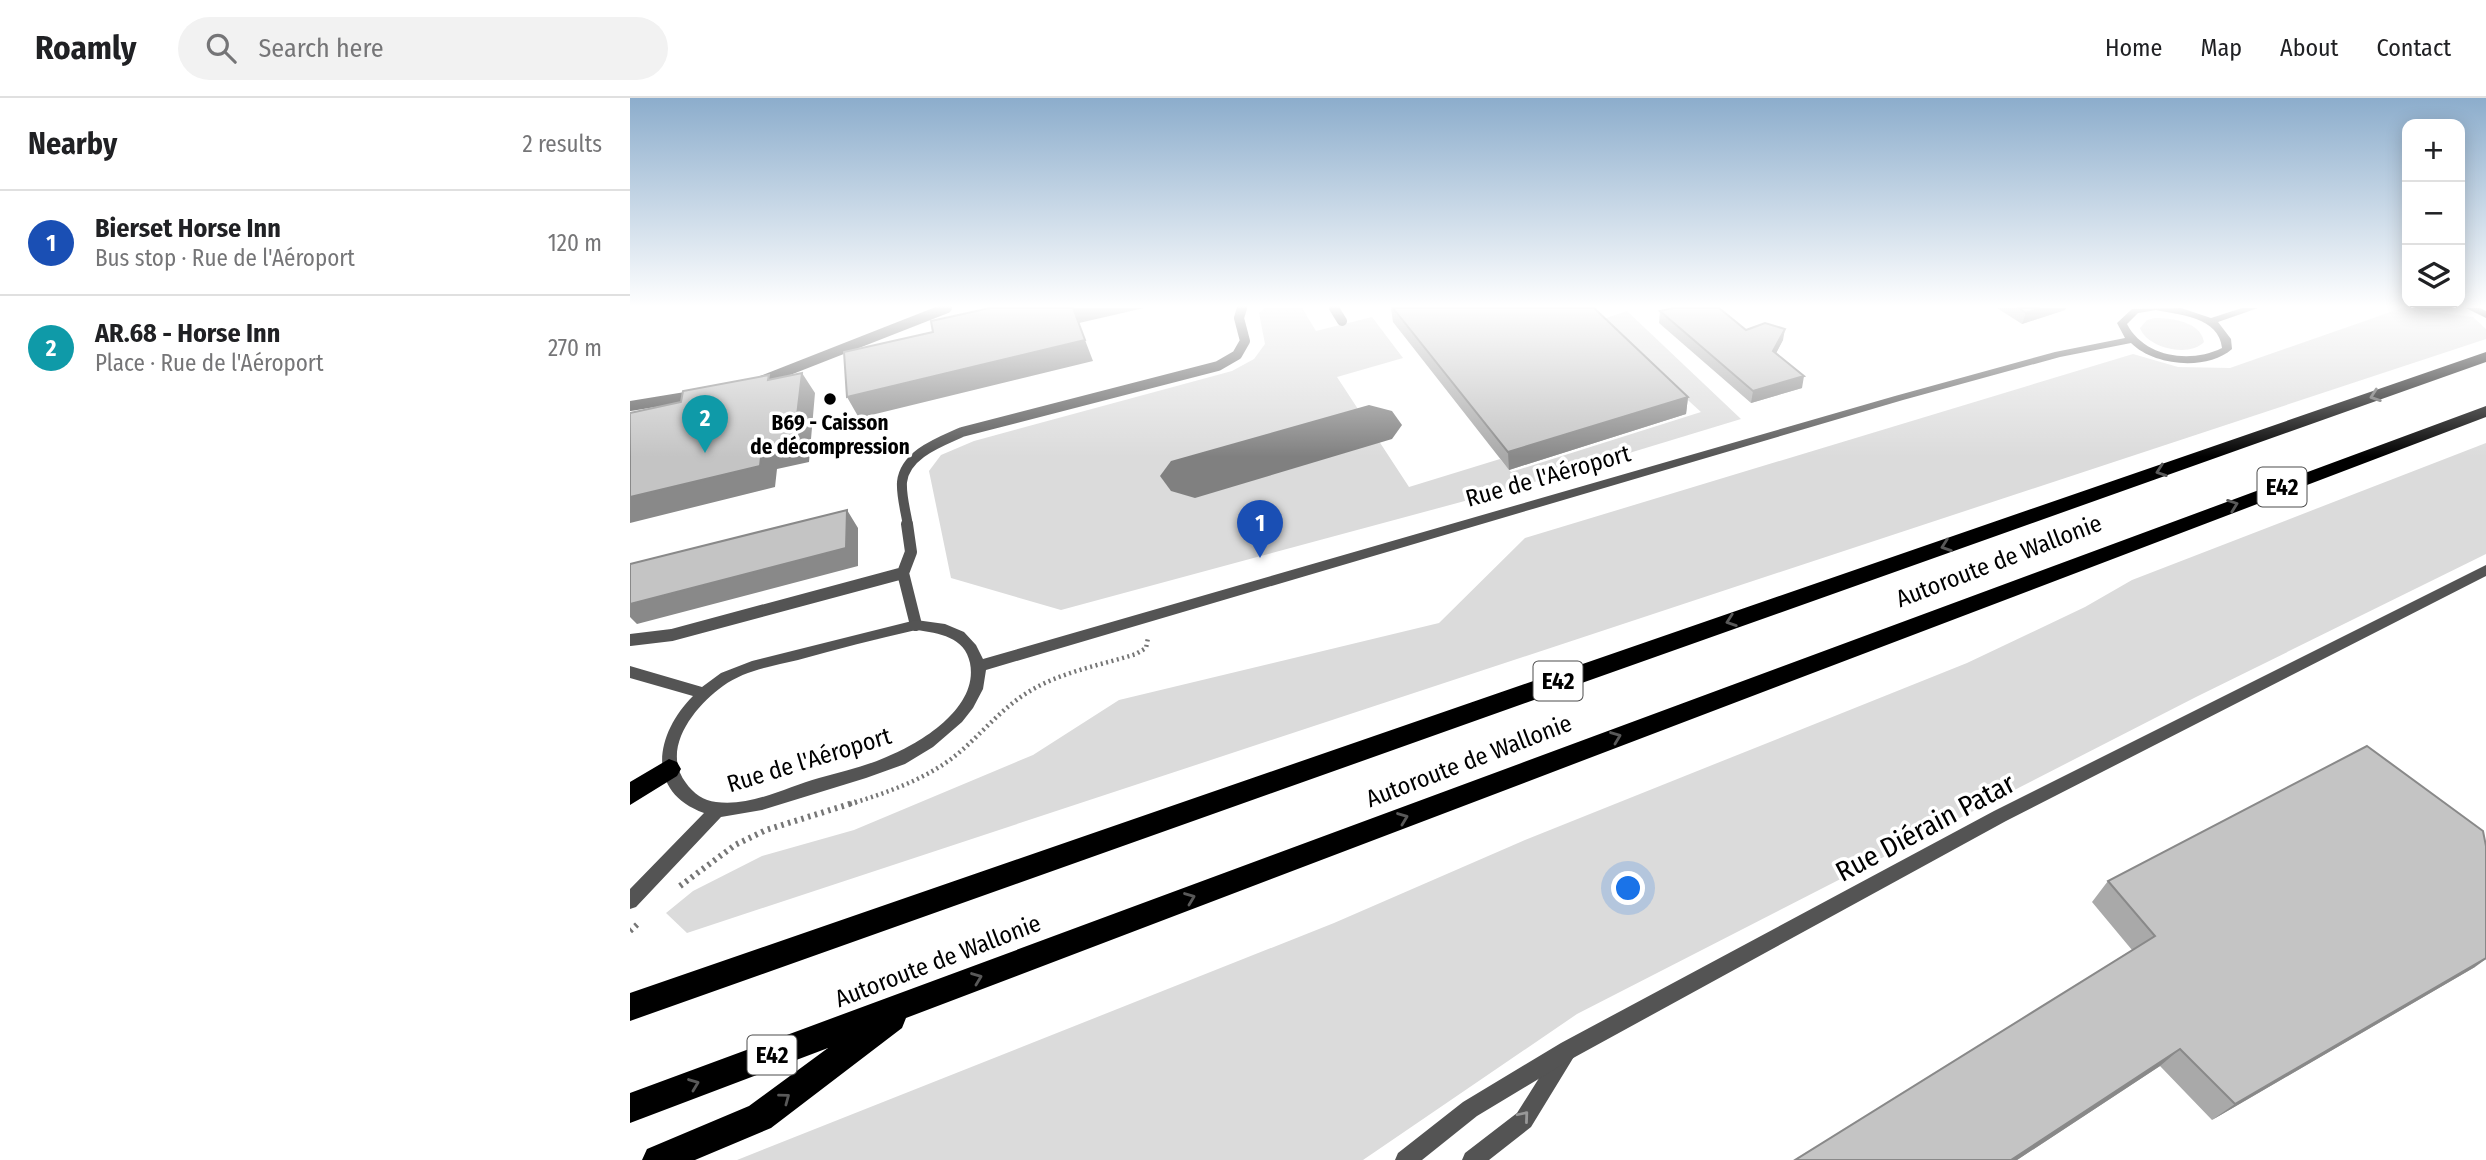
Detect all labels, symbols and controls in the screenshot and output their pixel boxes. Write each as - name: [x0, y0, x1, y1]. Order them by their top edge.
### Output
- search box: [178, 17, 668, 80]
- text: Roamly: [35, 28, 136, 68]
- icon: search: [202, 29, 240, 67]
- text: Search here: [258, 33, 384, 64]
- text: Home: [2105, 34, 2162, 62]
- text: Map: [2200, 34, 2242, 62]
- text: About: [2280, 34, 2338, 62]
- text: Contact: [2376, 34, 2451, 62]
- map controls: [2402, 119, 2465, 308]
- button: +: [2402, 119, 2465, 182]
- text: Nearby: [28, 126, 117, 162]
- text: 2 results: [522, 130, 602, 158]
- button: −: [2402, 182, 2465, 245]
- text: Bierset Horse Inn: [95, 213, 281, 244]
- text: 1: [46, 229, 56, 257]
- text: 120 m: [548, 229, 602, 257]
- text: Bus stop · Rue de l'Aéroport: [95, 244, 355, 272]
- button: layers: [2402, 245, 2465, 308]
- text: AR.68 - Horse Inn: [95, 318, 280, 349]
- text: 2: [46, 334, 56, 362]
- text: 270 m: [548, 334, 602, 362]
- text: Place · Rue de l'Aéroport: [95, 349, 323, 377]
- one-way arrow: [2370, 388, 2382, 402]
- marker: B69 - Caisson de décompression: [822, 391, 838, 407]
- pin: 2: [682, 395, 728, 453]
- place label: B69 - Caisson de décompression: [750, 410, 910, 460]
- street label: Rue de l'Aéroport: [1462, 439, 1634, 513]
- one-way arrow: [2155, 463, 2167, 477]
- road number: E42: [2258, 468, 2306, 506]
- one-way arrow: [2227, 499, 2239, 513]
- pin: 1: [1237, 500, 1283, 558]
- street label: Autoroute de Wallonie: [1892, 509, 2106, 613]
- one-way arrow: [1940, 538, 1952, 552]
- one-way arrow: [1725, 613, 1738, 627]
- road number: E42: [1534, 662, 1583, 701]
- street label: Autoroute de Wallonie: [1362, 709, 1576, 813]
- street label: Rue de l'Aéroport: [724, 722, 895, 798]
- one-way arrow: [1609, 731, 1621, 745]
- street label: Rue Diérain Patar: [1830, 766, 2021, 888]
- one-way arrow: [1396, 812, 1408, 826]
- your location: [1611, 871, 1645, 905]
- one-way arrow: [1183, 892, 1195, 906]
- street label: Autoroute de Wallonie: [831, 909, 1045, 1013]
- one-way arrow: [971, 973, 983, 987]
- road number: E42: [748, 1036, 796, 1074]
- one-way arrow: [687, 1079, 699, 1093]
- one-way arrow: [777, 1094, 789, 1107]
- one-way arrow: [1516, 1111, 1528, 1124]

